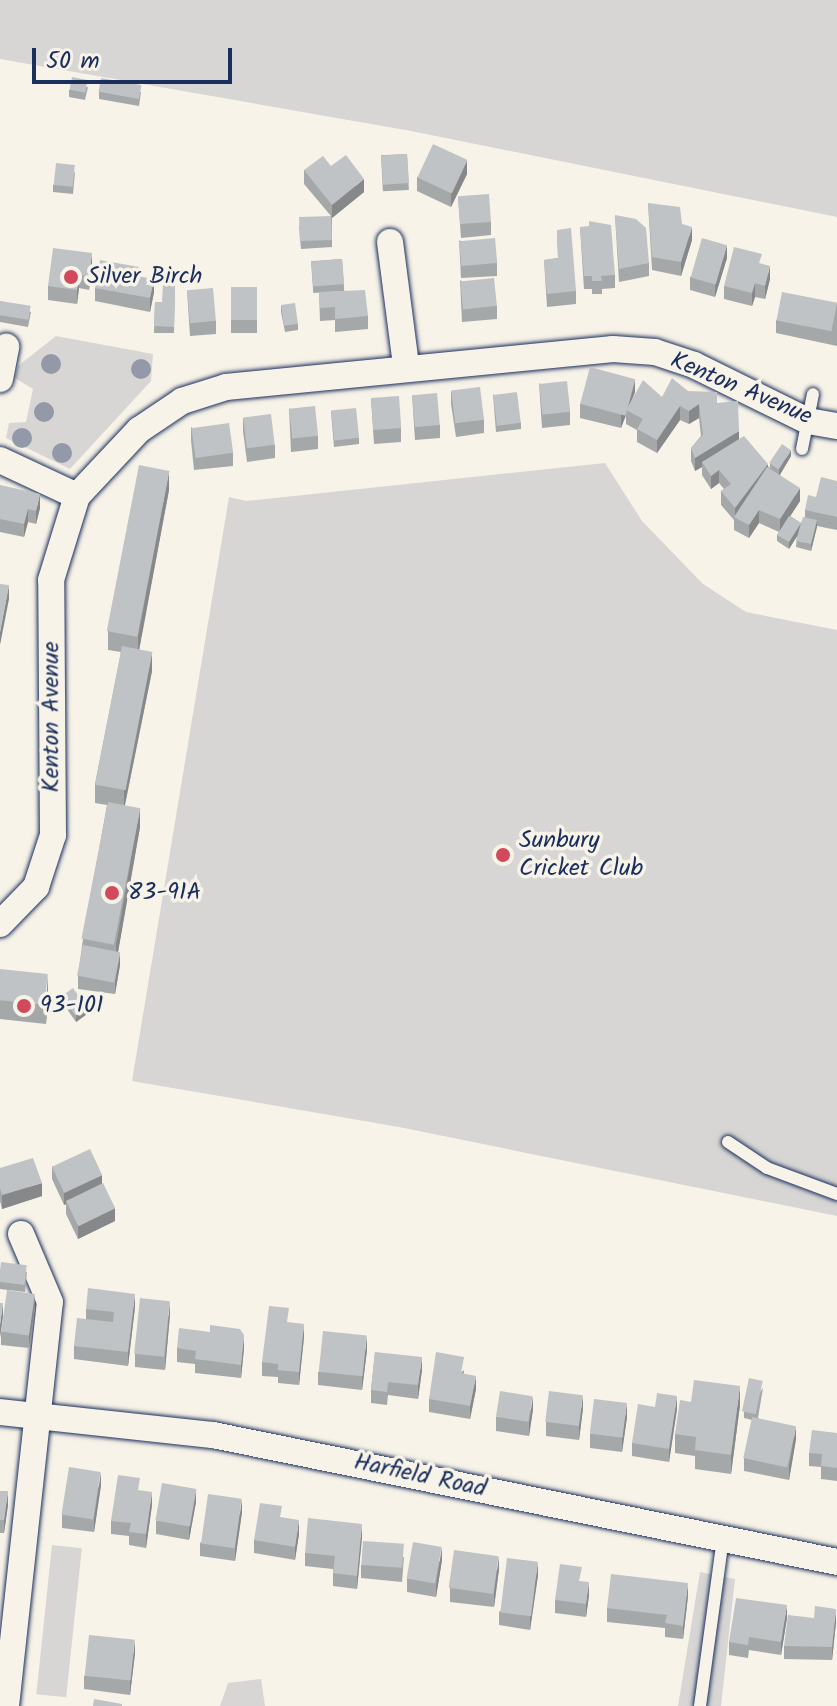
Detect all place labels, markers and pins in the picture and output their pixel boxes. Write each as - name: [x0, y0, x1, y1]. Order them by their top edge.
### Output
- place label: Silver Birch: [87, 263, 202, 291]
- marker: Silver Birch: [62, 268, 80, 286]
- place label: Sunbury Cricket Club: [519, 827, 643, 883]
- marker: Sunbury Cricket Club: [494, 846, 512, 864]
- place label: 83-91A: [128, 879, 201, 907]
- marker: 83-91A: [103, 884, 121, 902]
- place label: 93-101: [40, 992, 104, 1020]
- marker: 93-101: [15, 997, 33, 1015]

